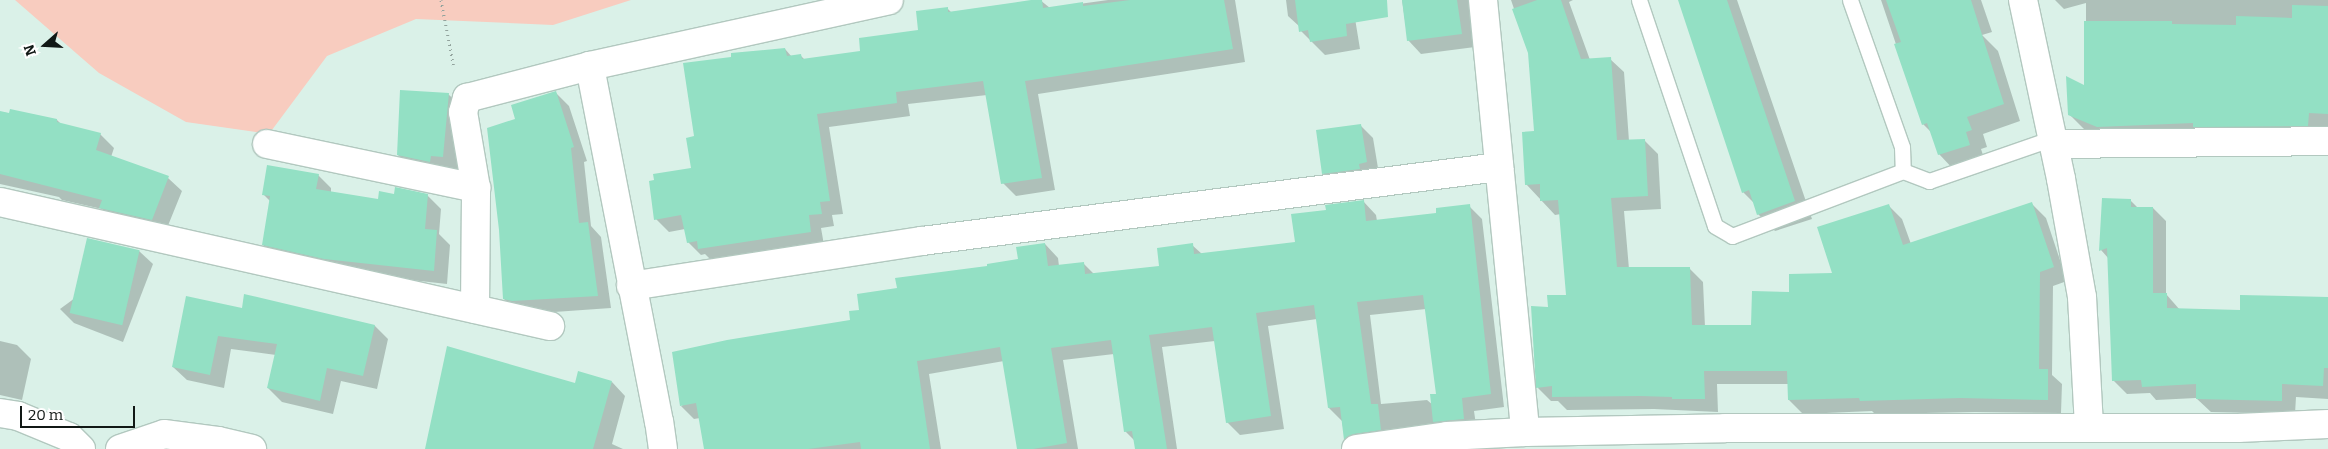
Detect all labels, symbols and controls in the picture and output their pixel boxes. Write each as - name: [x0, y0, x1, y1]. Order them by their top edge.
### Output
- north arrow: [20, 20, 70, 70]
- text: N: [21, 42, 40, 58]
- scale bar: [22, 396, 138, 428]
- text: 20 m: [28, 406, 63, 424]

